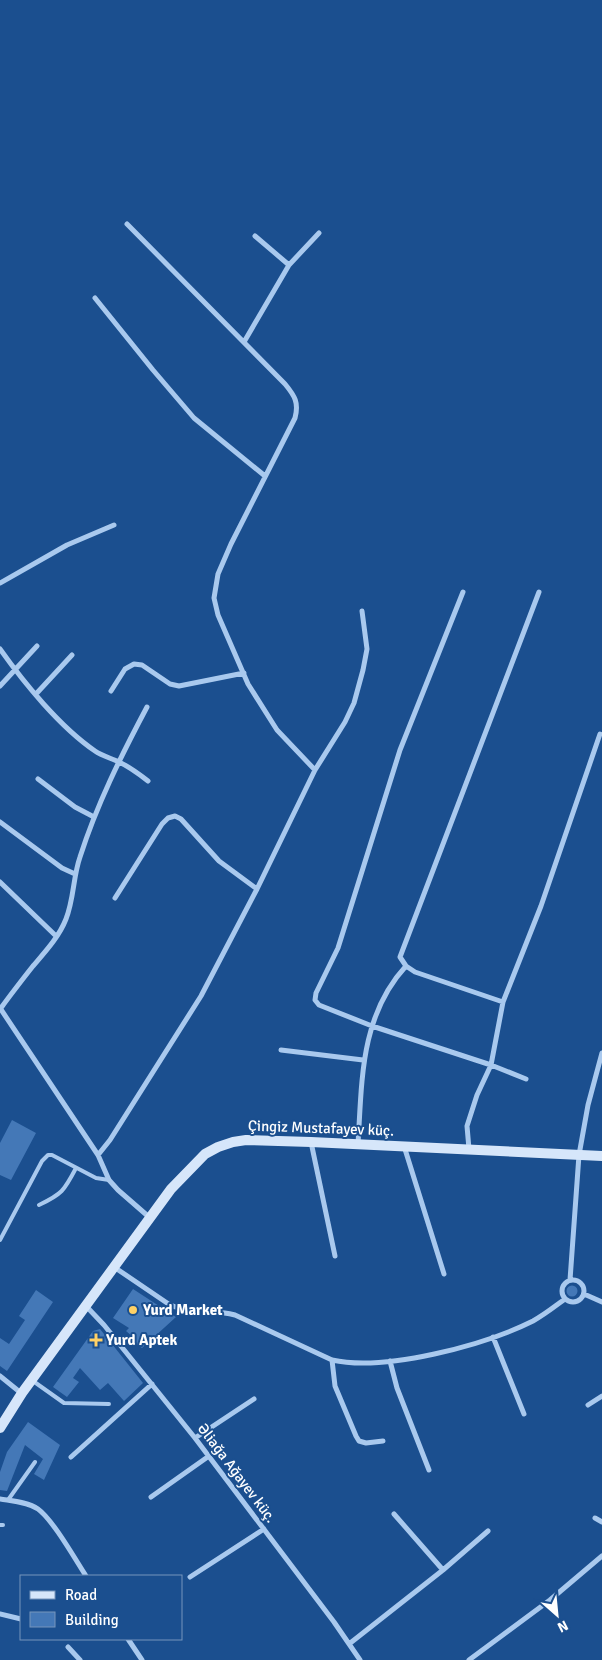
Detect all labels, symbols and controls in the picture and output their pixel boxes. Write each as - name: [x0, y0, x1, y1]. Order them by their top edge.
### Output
- street label: Çingiz Mustafayev küç.: [248, 1116, 394, 1140]
- place label: Yurd Market: [142, 1301, 223, 1319]
- marker: Yurd Market: [127, 1304, 139, 1316]
- place label: Yurd Aptek: [105, 1331, 177, 1349]
- marker: Yurd Aptek: [90, 1334, 102, 1346]
- street label: Əliağa Ağayev küç.: [194, 1420, 280, 1526]
- legend: [20, 1575, 182, 1640]
- text: Road: [65, 1586, 97, 1604]
- north arrow: [532, 1590, 582, 1640]
- text: Building: [65, 1611, 119, 1629]
- text: N: [554, 1616, 571, 1636]

